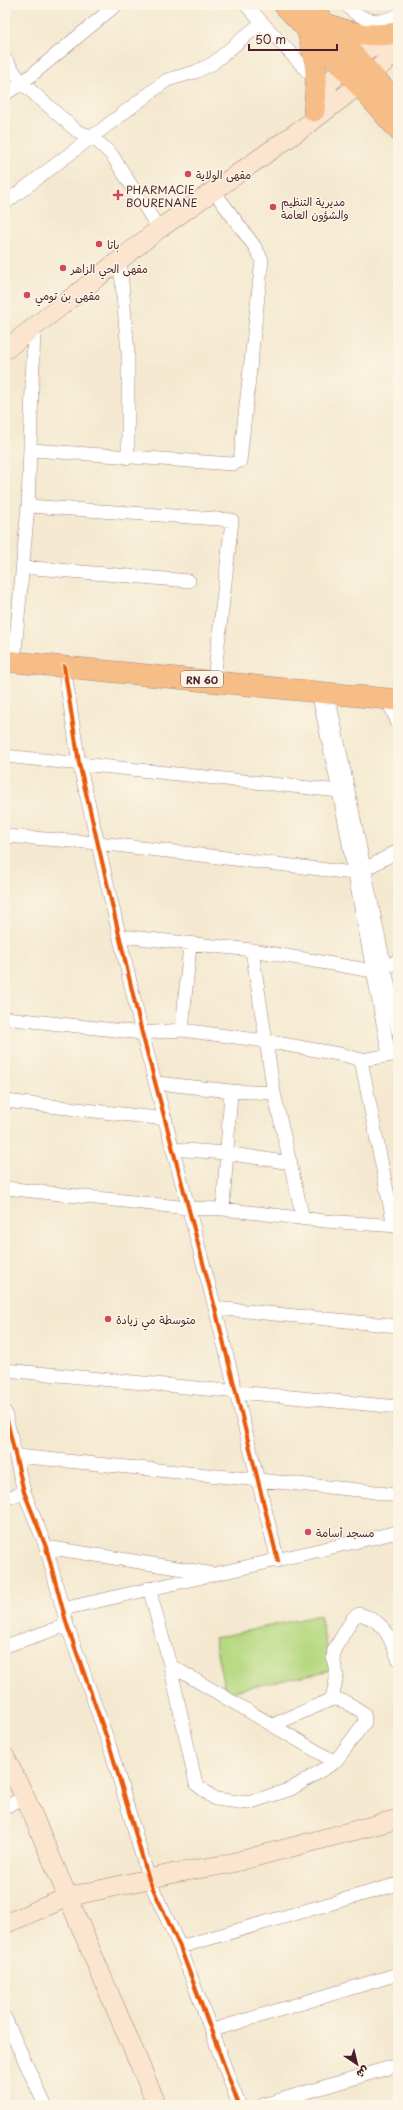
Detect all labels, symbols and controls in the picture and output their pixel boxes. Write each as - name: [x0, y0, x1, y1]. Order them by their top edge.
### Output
- scale bar: [249, 26, 337, 52]
- text: 50 m: [255, 30, 286, 48]
- place label: مقهى الولاية: [196, 166, 251, 183]
- marker: مقهى الولاية: [183, 169, 193, 179]
- place label: PHARMACIE BOURENANE: [126, 181, 198, 211]
- marker: PHARMACIE BOURENANE: [113, 190, 123, 200]
- place label: مديرية التنظيم والشؤون العامة: [281, 193, 349, 223]
- marker: مديرية التنظيم والشؤون العامة: [268, 202, 278, 212]
- place label: باتا: [107, 236, 119, 253]
- marker: باتا: [94, 239, 104, 249]
- place label: مقهى الحي الزاهر: [70, 260, 148, 280]
- marker: مقهى الحي الزاهر: [58, 263, 68, 273]
- place label: مقهى بن تومي: [35, 287, 100, 307]
- marker: مقهى بن تومي: [22, 290, 32, 300]
- road number: RN 60: [181, 671, 223, 687]
- place label: متوسطة مي زيادة: [116, 1311, 196, 1331]
- marker: متوسطة مي زيادة: [103, 1314, 113, 1324]
- place label: مسجد أسامة: [316, 1524, 374, 1541]
- marker: مسجد أسامة: [303, 1527, 313, 1537]
- north arrow: [337, 2044, 377, 2084]
- text: ش: [353, 2062, 373, 2083]

